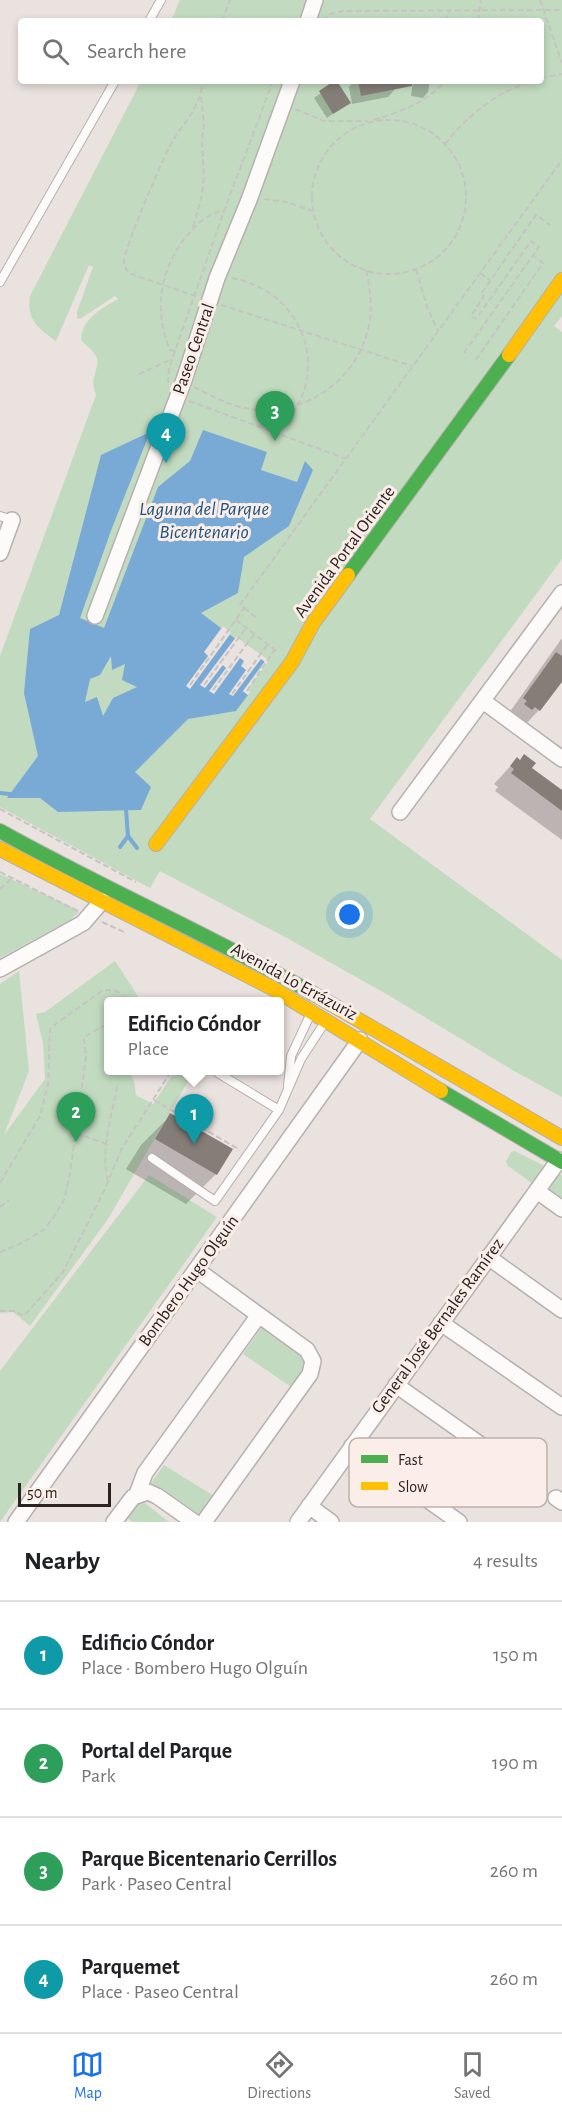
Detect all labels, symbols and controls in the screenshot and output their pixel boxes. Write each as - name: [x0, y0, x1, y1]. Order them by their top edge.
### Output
- search box: [18, 18, 544, 84]
- icon: search: [39, 35, 72, 68]
- text: Search here: [87, 40, 186, 62]
- street label: Paseo Central: [170, 301, 218, 397]
- pin: 3: [256, 392, 294, 441]
- pin: 4: [146, 414, 186, 463]
- street label: Avenida Portal Oriente: [291, 483, 399, 621]
- water label: Laguna del Parque Bicentenario: [139, 499, 270, 542]
- your location: [335, 900, 364, 929]
- street label: Avenida Lo Errázuriz: [228, 940, 360, 1024]
- popup: [104, 997, 284, 1075]
- text: Edificio Cóndor: [127, 1013, 261, 1035]
- text: Place: [127, 1039, 169, 1059]
- pin: 2: [56, 1092, 96, 1142]
- pin: 1: [174, 1094, 214, 1144]
- street label: Bombero Hugo Olguín: [136, 1212, 242, 1350]
- street label: General José Bernales Ramírez: [369, 1235, 507, 1417]
- legend: [349, 1438, 547, 1507]
- text: Fast: [398, 1452, 423, 1468]
- text: Slow: [398, 1479, 428, 1495]
- scale bar: [18, 1480, 111, 1508]
- text: 50 m: [27, 1485, 58, 1501]
- text: Nearby: [24, 1548, 100, 1574]
- text: 4 results: [473, 1551, 538, 1571]
- text: Edificio Cóndor: [81, 1632, 214, 1654]
- text: 1: [40, 1645, 47, 1665]
- text: 150 m: [493, 1645, 538, 1665]
- text: Place · Bombero Hugo Olguín: [81, 1658, 308, 1678]
- text: Portal del Parque: [81, 1740, 232, 1762]
- text: 2: [39, 1753, 48, 1773]
- text: 190 m: [492, 1753, 538, 1773]
- text: Park: [81, 1766, 116, 1786]
- text: Parque Bicentenario Cerrillos: [81, 1848, 337, 1870]
- text: 3: [39, 1861, 48, 1881]
- text: 260 m: [490, 1861, 538, 1881]
- text: Park · Paseo Central: [81, 1874, 232, 1894]
- text: Parquemet: [81, 1956, 180, 1978]
- text: 4: [38, 1969, 49, 1989]
- text: 260 m: [490, 1969, 538, 1989]
- text: Place · Paseo Central: [81, 1982, 239, 2002]
- tab: Map: [71, 2048, 104, 2103]
- tab: Directions: [247, 2048, 311, 2103]
- tab: Saved: [454, 2048, 491, 2103]

